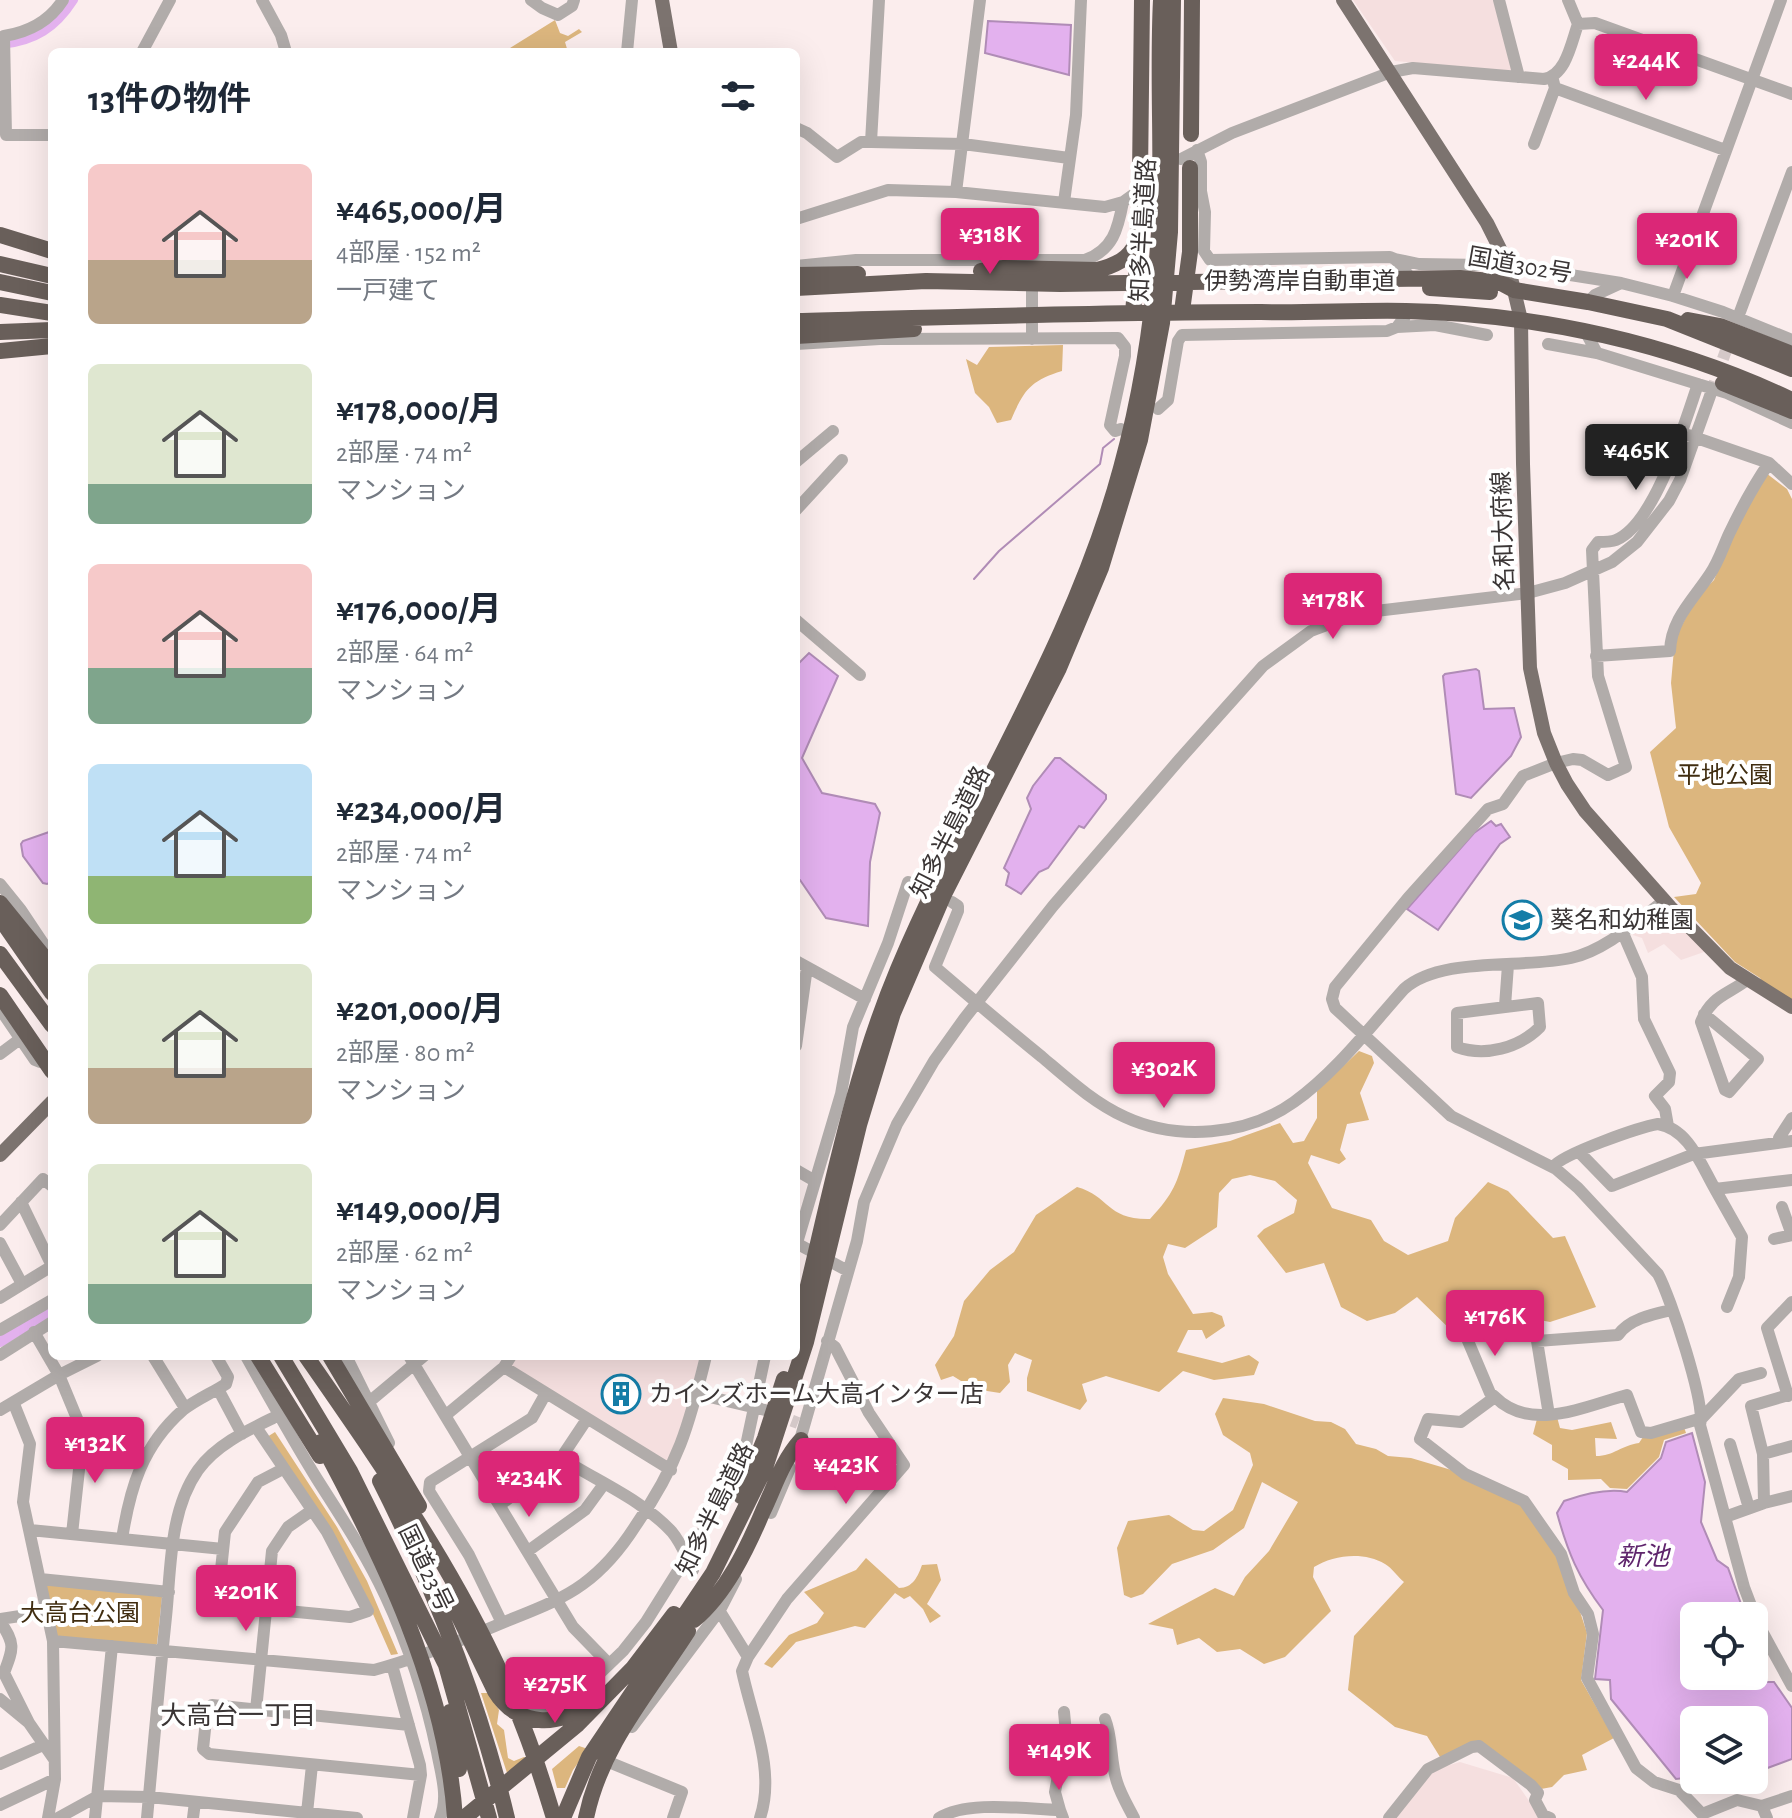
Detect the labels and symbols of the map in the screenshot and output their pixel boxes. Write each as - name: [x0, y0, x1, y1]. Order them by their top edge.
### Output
- pin: ¥244K: [1590, 34, 1702, 102]
- street label: 知多半島道路: [1126, 157, 1160, 303]
- pin: ¥318K: [934, 208, 1046, 276]
- pin: ¥201K: [1631, 213, 1743, 281]
- street label: 国道302号: [1466, 243, 1574, 287]
- street label: 伊勢湾岸自動車道: [1204, 268, 1396, 294]
- pin: ¥465K: [1580, 424, 1692, 492]
- street label: 名和大府線: [1488, 471, 1518, 591]
- pin: ¥178K: [1277, 573, 1389, 641]
- street label: 知多半島道路: [906, 762, 994, 902]
- park label: 平地公園: [1677, 762, 1773, 788]
- school or university icon: 葵名和幼稚園: [1501, 899, 1543, 941]
- place label: 葵名和幼稚園: [1550, 907, 1694, 933]
- pin: ¥302K: [1108, 1042, 1220, 1110]
- pin: ¥176K: [1439, 1290, 1551, 1358]
- building icon: カインズホーム大高インター店: [600, 1373, 642, 1415]
- place label: カインズホーム大高インター店: [649, 1381, 984, 1407]
- pin: ¥132K: [39, 1417, 151, 1485]
- pin: ¥423K: [790, 1438, 902, 1506]
- street label: 知多半島道路: [672, 1439, 758, 1579]
- pin: ¥234K: [473, 1451, 585, 1519]
- street label: 国道23号: [394, 1521, 458, 1615]
- water label: 新池: [1617, 1543, 1672, 1570]
- pin: ¥201K: [190, 1565, 302, 1633]
- park label: 大高台公園: [20, 1600, 140, 1626]
- pin: ¥275K: [499, 1657, 611, 1725]
- district label: 大高台一丁目: [160, 1702, 316, 1729]
- pin: ¥149K: [1003, 1724, 1115, 1792]

